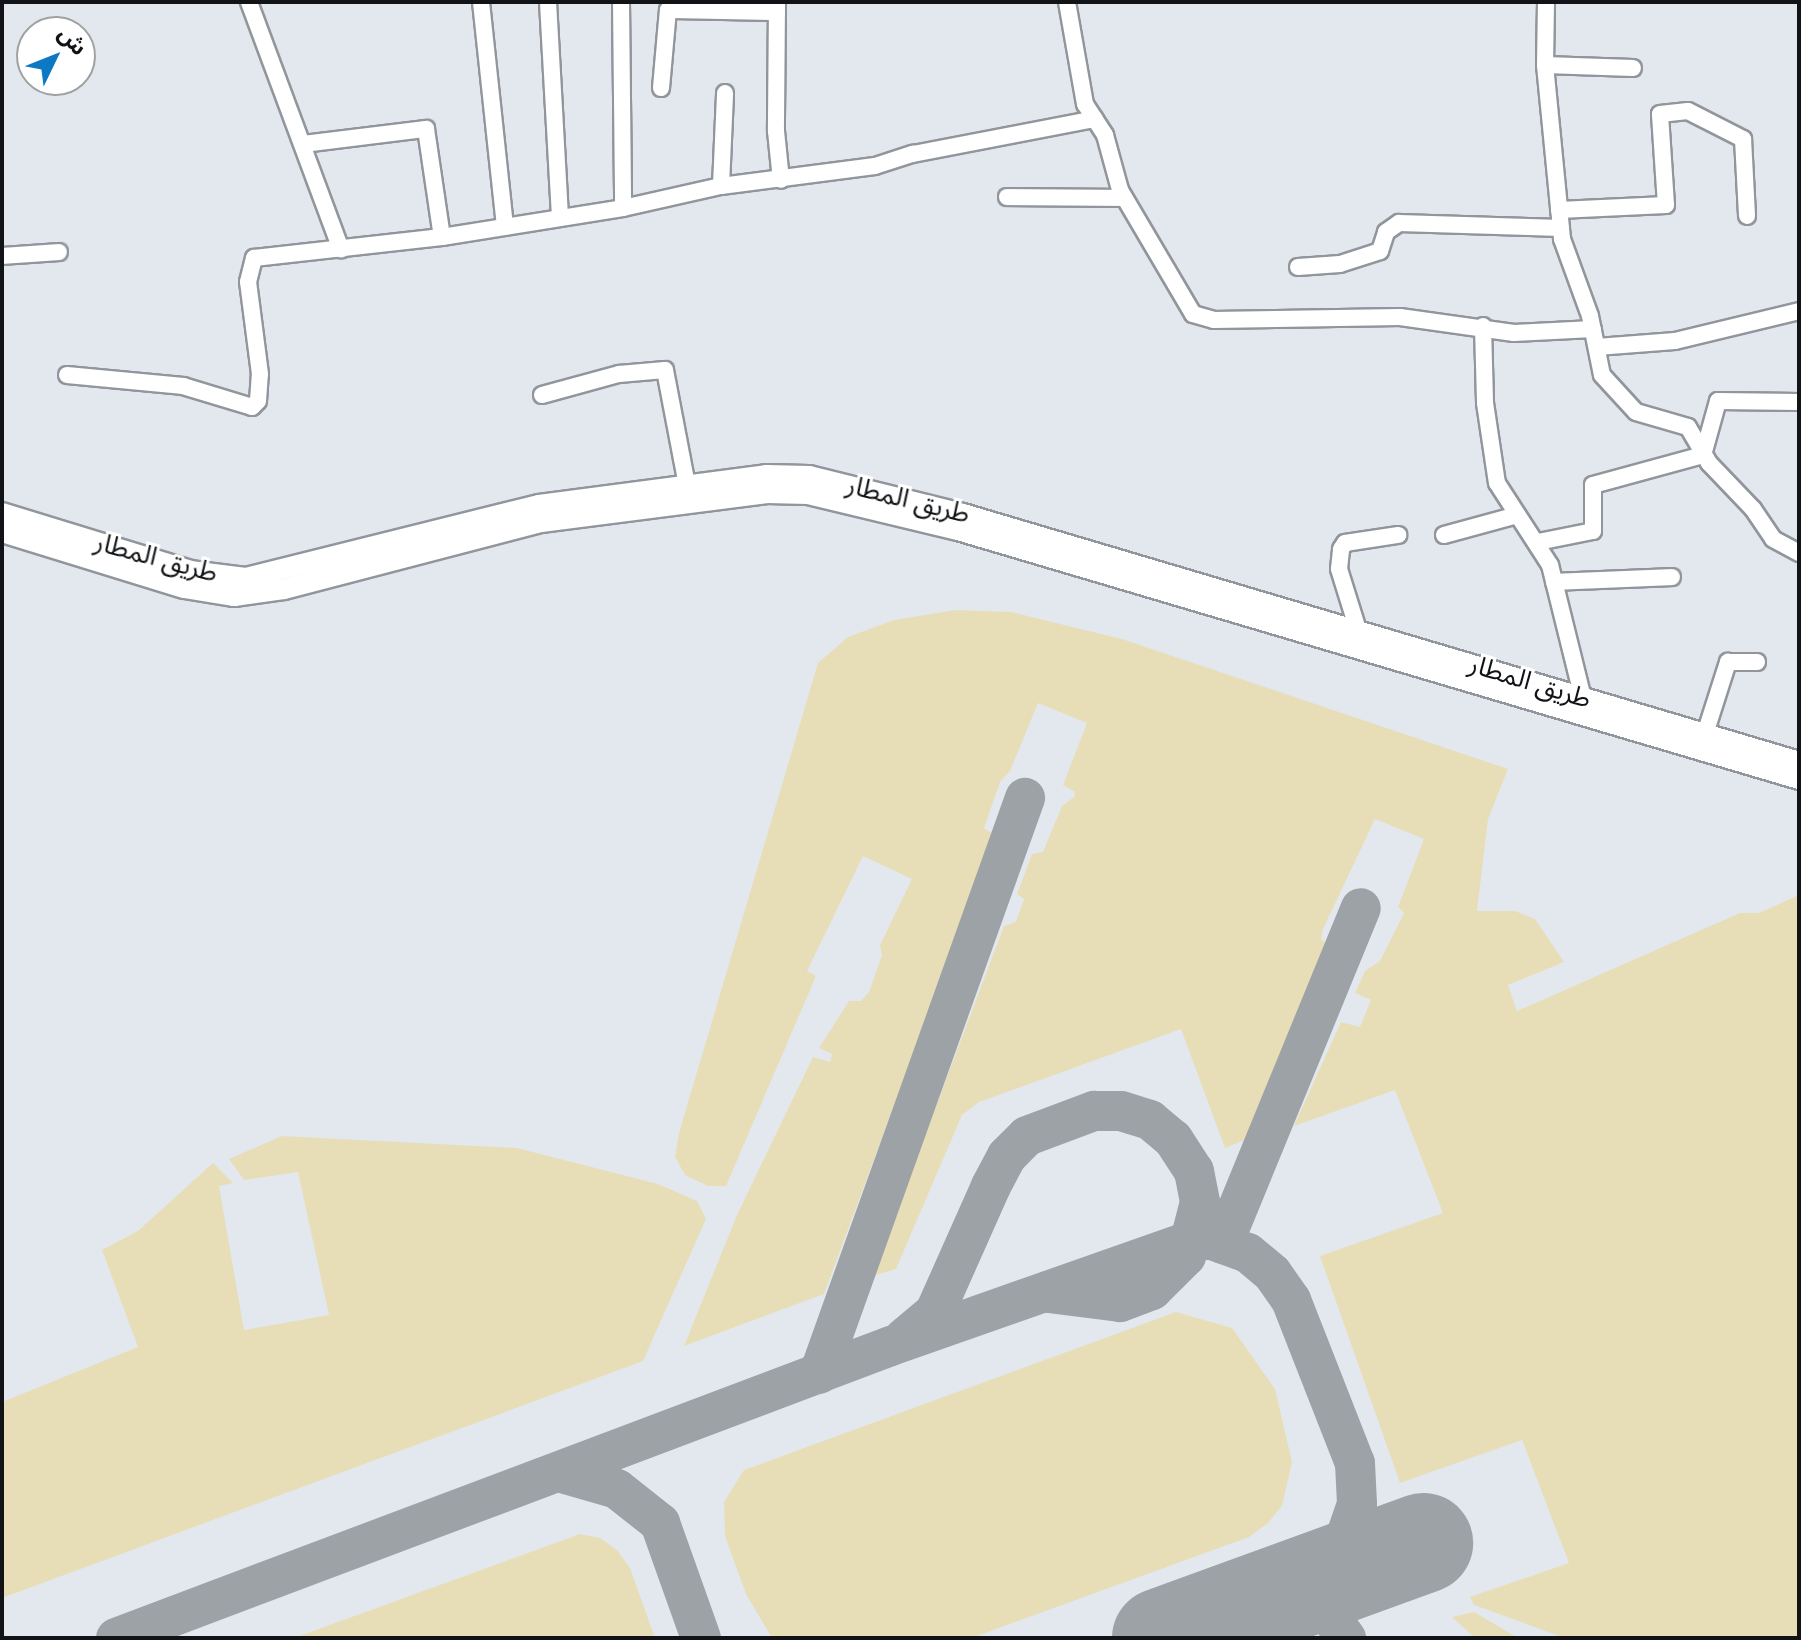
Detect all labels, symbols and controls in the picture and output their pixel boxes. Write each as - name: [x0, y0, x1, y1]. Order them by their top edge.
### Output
- north arrow: [16, 16, 96, 96]
- text: ش: [51, 20, 93, 62]
- street label: طريق المطار: [843, 470, 973, 530]
- street label: طريق المطار: [91, 527, 221, 589]
- street label: طريق المطار: [1465, 649, 1595, 715]

